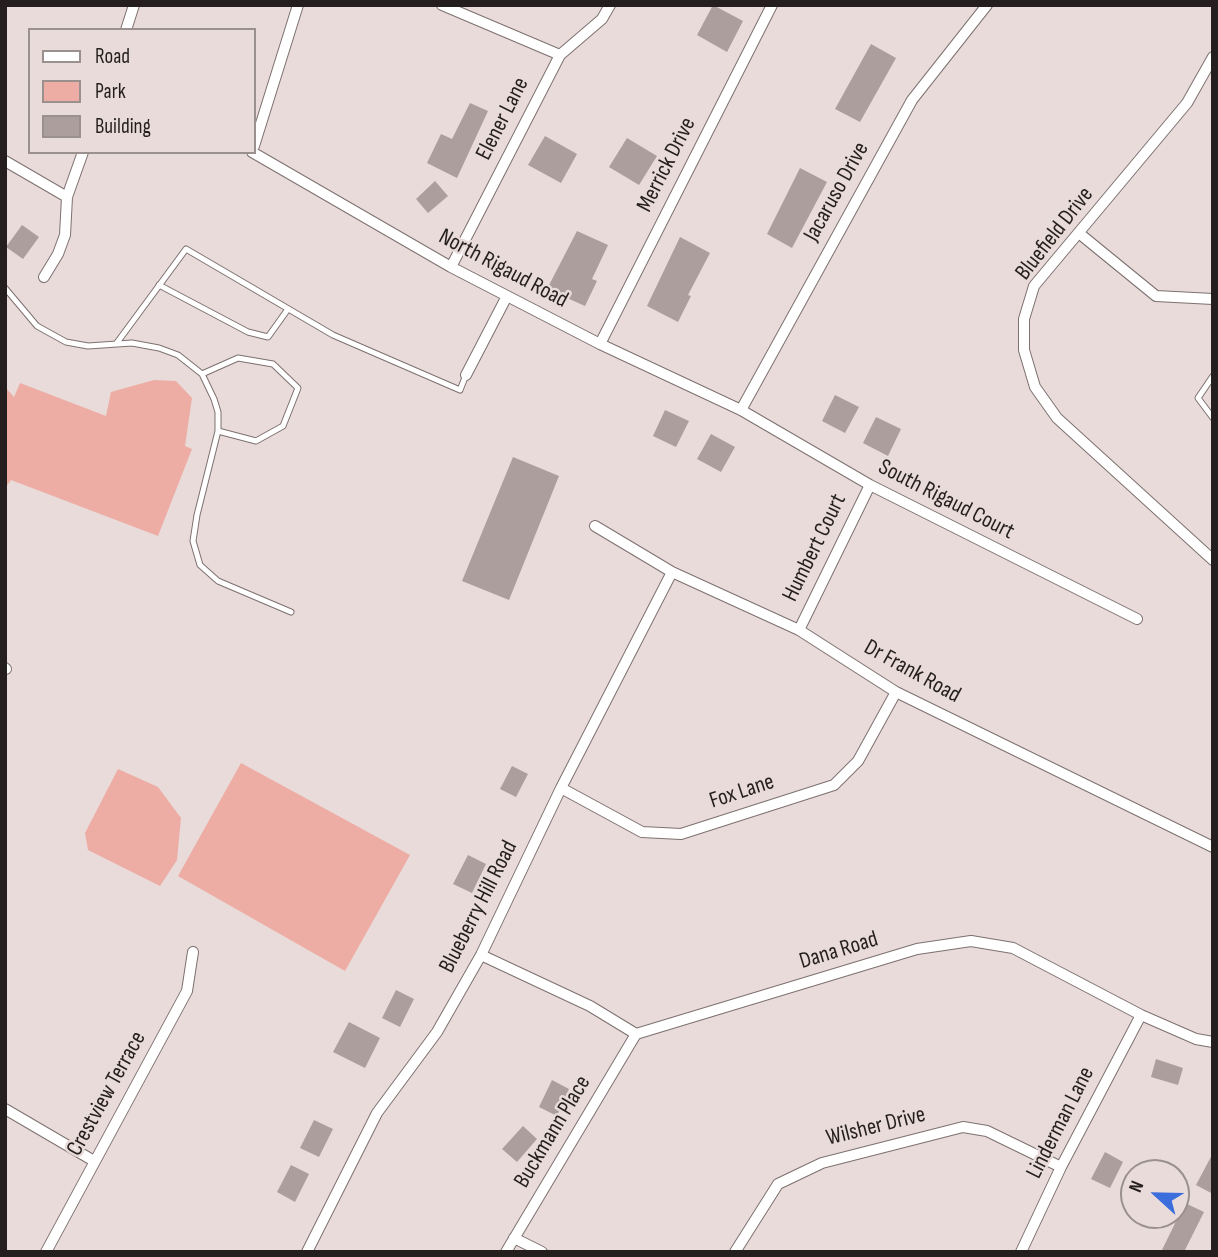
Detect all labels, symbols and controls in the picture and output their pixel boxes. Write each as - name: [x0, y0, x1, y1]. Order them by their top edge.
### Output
- legend: [28, 28, 256, 154]
- text: Road: [95, 44, 130, 69]
- street label: Elener Lane: [471, 73, 535, 165]
- text: Park: [95, 79, 126, 104]
- street label: Merrick Drive: [632, 113, 702, 217]
- text: Building: [95, 114, 151, 139]
- street label: Jacaruso Drive: [798, 138, 876, 246]
- street label: Bluefield Drive: [1010, 182, 1100, 286]
- street label: North Rigaud Road: [434, 223, 572, 315]
- street label: South Rigaud Court: [873, 454, 1019, 546]
- street label: Humbert Court: [777, 490, 853, 606]
- street label: Dr Frank Road: [859, 634, 965, 710]
- street label: Fox Lane: [706, 769, 778, 815]
- street label: Blueberry Hill Road: [434, 836, 524, 978]
- street label: Dana Road: [796, 926, 882, 976]
- street label: Crestview Terrace: [62, 1027, 152, 1161]
- street label: Linderman Lane: [1021, 1063, 1101, 1183]
- street label: Buckmann Place: [509, 1071, 597, 1193]
- street label: Wilsher Drive: [824, 1101, 928, 1153]
- north arrow: [1120, 1159, 1190, 1229]
- text: N: [1124, 1178, 1149, 1196]

